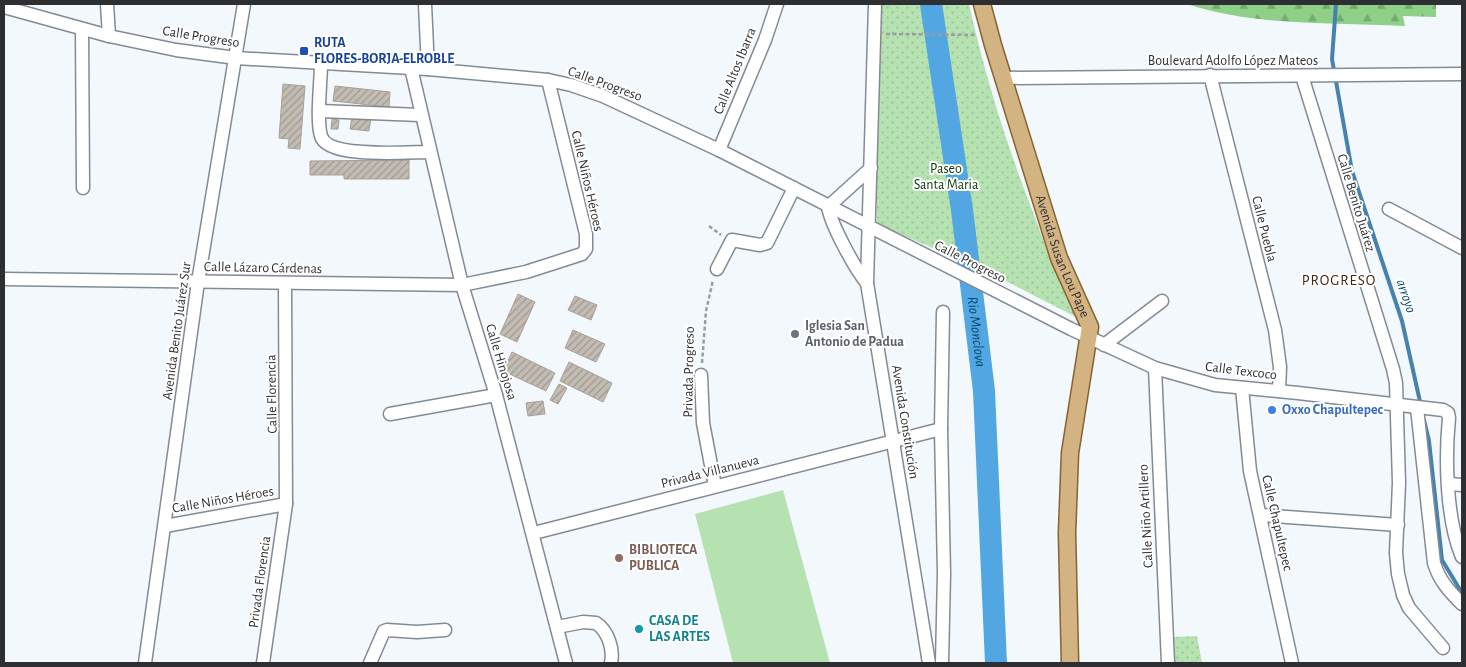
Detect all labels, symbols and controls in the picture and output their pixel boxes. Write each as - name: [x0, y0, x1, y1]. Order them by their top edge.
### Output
- street label: Calle Progreso: [162, 24, 241, 50]
- street label: Calle Altos Ibarra: [711, 25, 759, 116]
- place label: RUTA FLORES-BORJA-ELROBLE: [314, 36, 454, 66]
- marker: RUTA FLORES-BORJA-ELROBLE: [298, 45, 310, 57]
- street label: Boulevard Adolfo López Mateos: [1148, 54, 1318, 68]
- street label: Calle Progreso: [566, 64, 644, 104]
- street label: Calle Niños Héroes: [569, 129, 605, 233]
- street label: Calle Benito Juárez: [1334, 152, 1378, 254]
- park label: Paseo Santa Maria: [914, 162, 979, 192]
- street label: Avenida Susan Lou Pape: [1033, 193, 1092, 320]
- street label: Calle Puebla: [1249, 195, 1279, 264]
- street label: Calle Progreso: [932, 238, 1008, 286]
- street label: Calle Lázaro Cárdenas: [204, 260, 322, 276]
- street label: Avenida Benito Juárez Sur: [160, 261, 194, 401]
- district label: PROGRESO: [1302, 273, 1376, 288]
- water label: arroyo: [1393, 277, 1419, 315]
- water label: Rio Monclova: [965, 296, 989, 368]
- place label: Iglesia San Antonio de Padua: [805, 319, 904, 349]
- street label: Calle Hinojosa: [483, 322, 519, 402]
- street label: Privada Progreso: [681, 326, 697, 418]
- marker: Iglesia San Antonio de Padua: [789, 328, 801, 340]
- street label: Calle Florencia: [264, 354, 280, 434]
- street label: Calle Texcoco: [1204, 360, 1278, 382]
- street label: Avenida Constitución: [889, 364, 921, 480]
- place label: Oxxo Chapultepec: [1282, 403, 1384, 417]
- marker: Oxxo Chapultepec: [1266, 404, 1278, 416]
- street label: Privada Villanueva: [659, 453, 761, 491]
- street label: Calle Niño Artillero: [1136, 464, 1156, 568]
- street label: Calle Chapultepec: [1259, 474, 1295, 573]
- street label: Calle Niños Héroes: [171, 484, 275, 516]
- street label: Privada Florencia: [247, 535, 273, 629]
- place label: BIBLIOTECA PUBLICA: [629, 543, 698, 573]
- marker: BIBLIOTECA PUBLICA: [613, 552, 625, 564]
- place label: CASA DE LAS ARTES: [649, 614, 710, 644]
- marker: CASA DE LAS ARTES: [633, 623, 645, 635]

